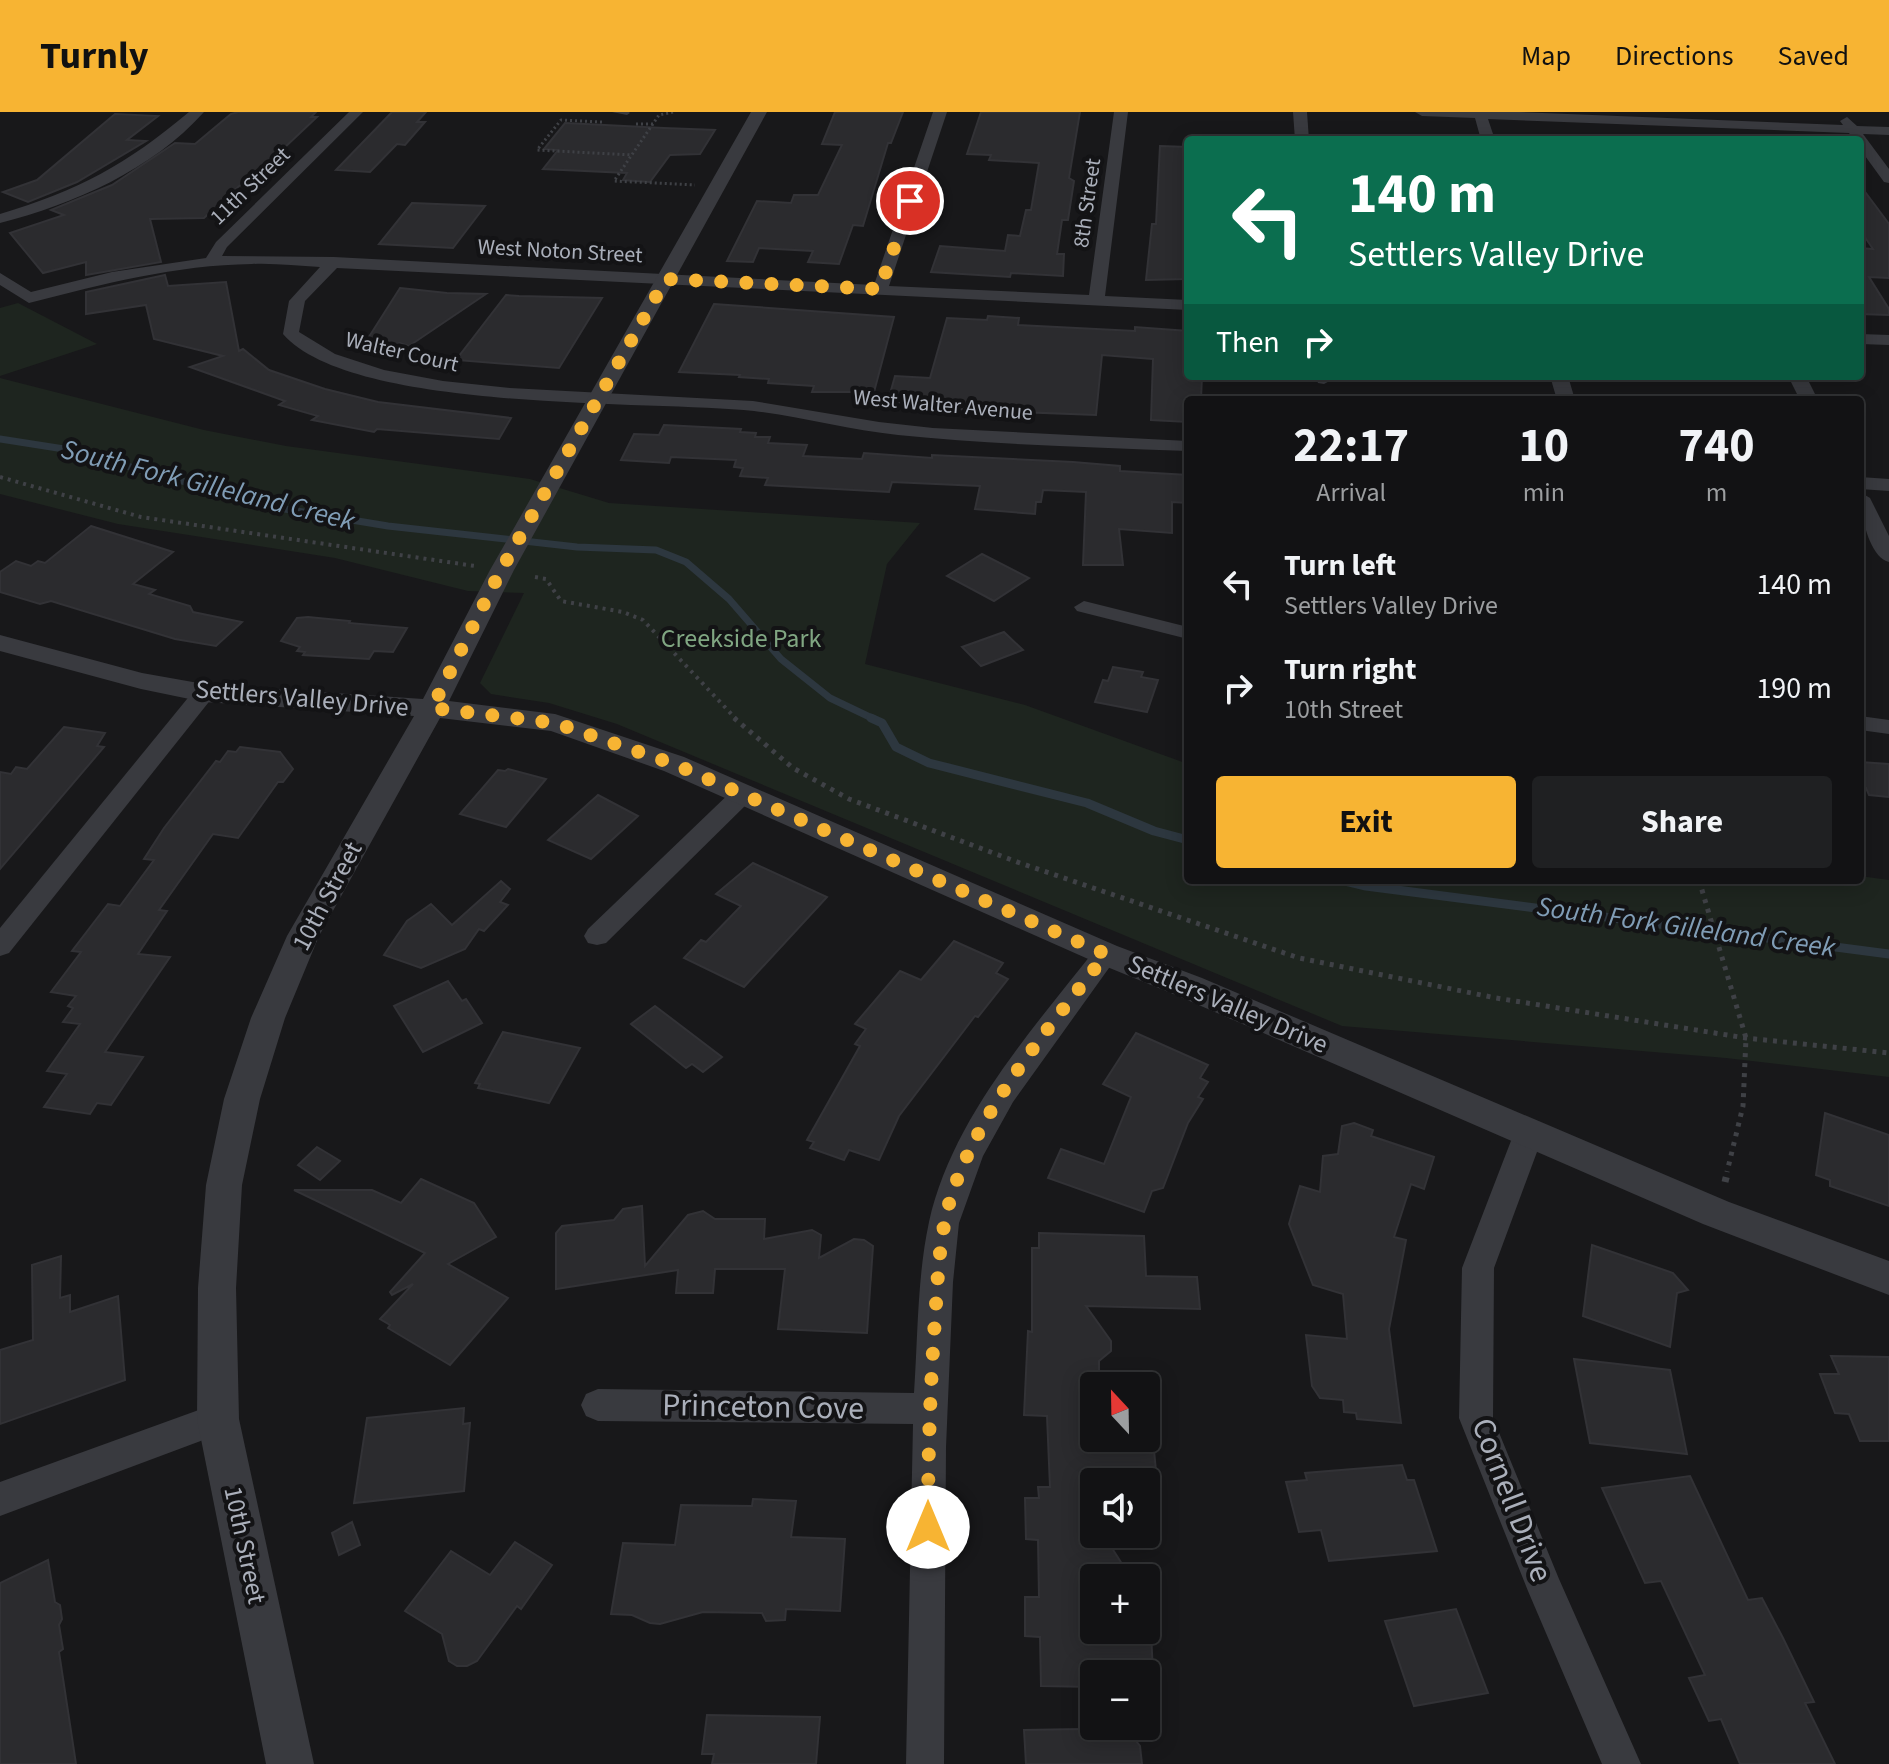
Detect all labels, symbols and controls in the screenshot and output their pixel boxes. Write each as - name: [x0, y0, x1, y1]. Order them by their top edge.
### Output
- text: Turnly: [40, 29, 149, 83]
- text: Map: [1521, 36, 1571, 76]
- text: Directions: [1615, 36, 1734, 76]
- text: Saved: [1778, 36, 1849, 76]
- street label: 11th Street: [203, 139, 298, 233]
- text: 140 m: [1348, 155, 1496, 234]
- street label: 8th Street: [1065, 156, 1109, 250]
- pin: [876, 167, 944, 235]
- icon: left: [1216, 168, 1320, 272]
- icon: arrive: [888, 179, 932, 223]
- text: Settlers Valley Drive: [1348, 229, 1644, 280]
- street label: West Noton Street: [477, 231, 644, 271]
- icon: right: [1296, 320, 1340, 364]
- text: Then: [1216, 321, 1280, 364]
- street label: Walter Court: [342, 323, 462, 381]
- street label: West Walter Avenue: [852, 381, 1034, 429]
- text: 22:17: [1293, 412, 1409, 480]
- text: 10: [1519, 412, 1569, 480]
- text: 740: [1679, 412, 1755, 480]
- water label: South Fork Gilleland Creek: [57, 429, 359, 541]
- text: Arrival: [1316, 474, 1386, 511]
- text: min: [1523, 474, 1565, 511]
- text: m: [1706, 474, 1727, 511]
- text: Turn left: [1284, 544, 1396, 587]
- icon: left: [1216, 562, 1260, 606]
- text: 140 m: [1756, 563, 1832, 606]
- text: Settlers Valley Drive: [1284, 587, 1498, 624]
- park label: Creekside Park: [661, 620, 821, 657]
- text: Turn right: [1284, 648, 1416, 691]
- icon: right: [1216, 666, 1260, 710]
- text: 190 m: [1756, 667, 1832, 710]
- street label: Settlers Valley Drive: [194, 670, 410, 726]
- text: 10th Street: [1284, 691, 1403, 728]
- button: Exit: [1216, 776, 1516, 868]
- button: Share: [1532, 776, 1832, 868]
- street label: 10th Street: [283, 835, 371, 957]
- water label: South Fork Gilleland Creek: [1534, 886, 1838, 968]
- street label: Settlers Valley Drive: [1122, 945, 1334, 1063]
- north arrow: [1080, 1372, 1160, 1452]
- map controls: [1080, 1372, 1160, 1740]
- street label: Princeton Cove: [662, 1382, 864, 1432]
- street label: Cornell Drive: [1460, 1411, 1564, 1589]
- button: sound: [1080, 1468, 1160, 1548]
- street label: 10th Street: [215, 1483, 276, 1607]
- position arrow: [886, 1485, 970, 1569]
- button: +: [1080, 1564, 1160, 1644]
- button: −: [1080, 1660, 1160, 1740]

